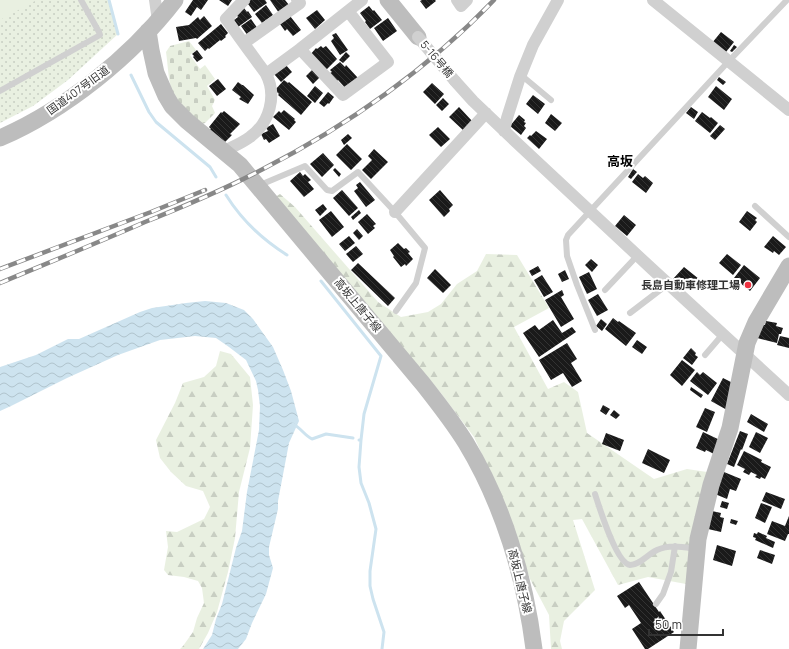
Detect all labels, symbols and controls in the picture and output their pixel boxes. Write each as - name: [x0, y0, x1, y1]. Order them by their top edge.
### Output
- street label: 5-16号橋: [417, 37, 457, 80]
- street label: 国道407号旧道: [43, 62, 112, 117]
- district label: 高坂: [607, 152, 633, 170]
- street label: 高坂上唐子線: [331, 275, 385, 335]
- place label: 長島自動車修理工場: [641, 277, 740, 292]
- marker: 長島自動車修理工場: [743, 280, 753, 290]
- street label: 高坂上唐子線: [505, 547, 536, 615]
- scale bar: [649, 611, 723, 637]
- text: 50 m: [655, 616, 682, 633]

